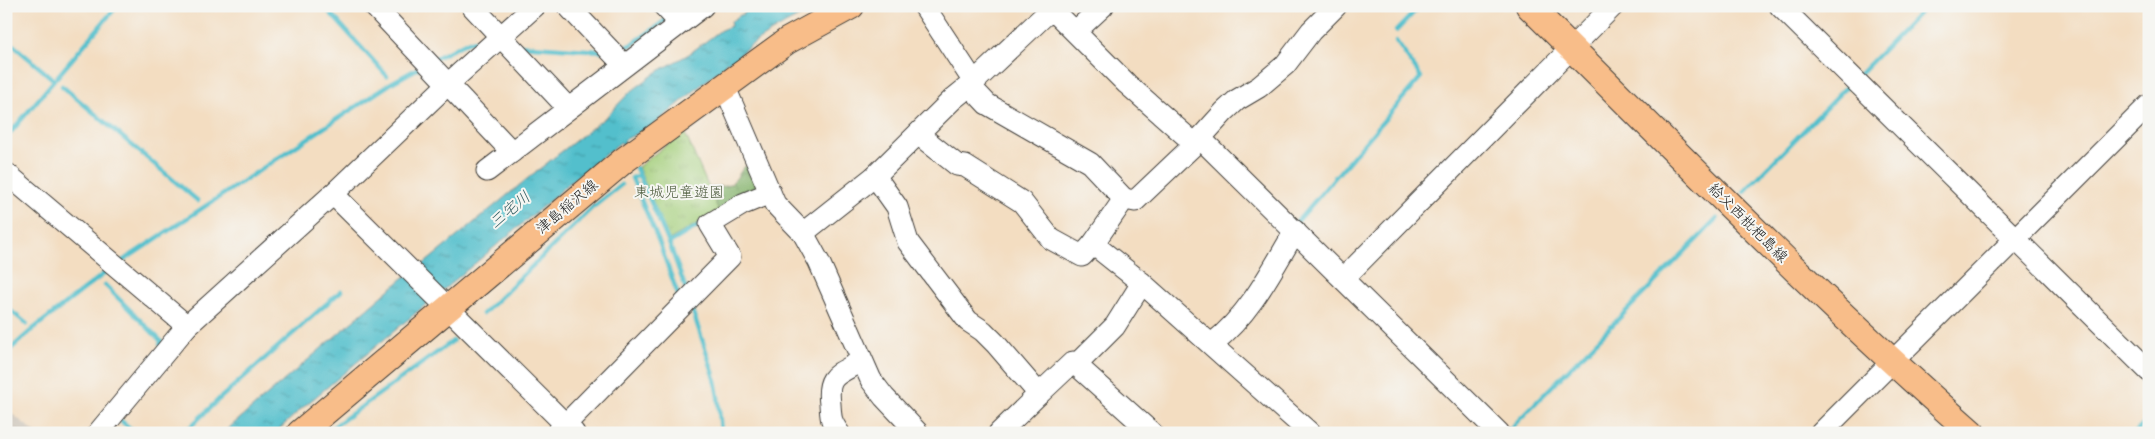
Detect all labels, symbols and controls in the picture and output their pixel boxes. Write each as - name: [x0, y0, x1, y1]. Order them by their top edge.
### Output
- street label: 津島稲沢線: [532, 176, 602, 238]
- street label: 給父西枇杷島線: [1704, 179, 1792, 267]
- park label: 東城児童遊園: [634, 183, 724, 202]
- water label: 三宅川: [485, 187, 535, 233]

